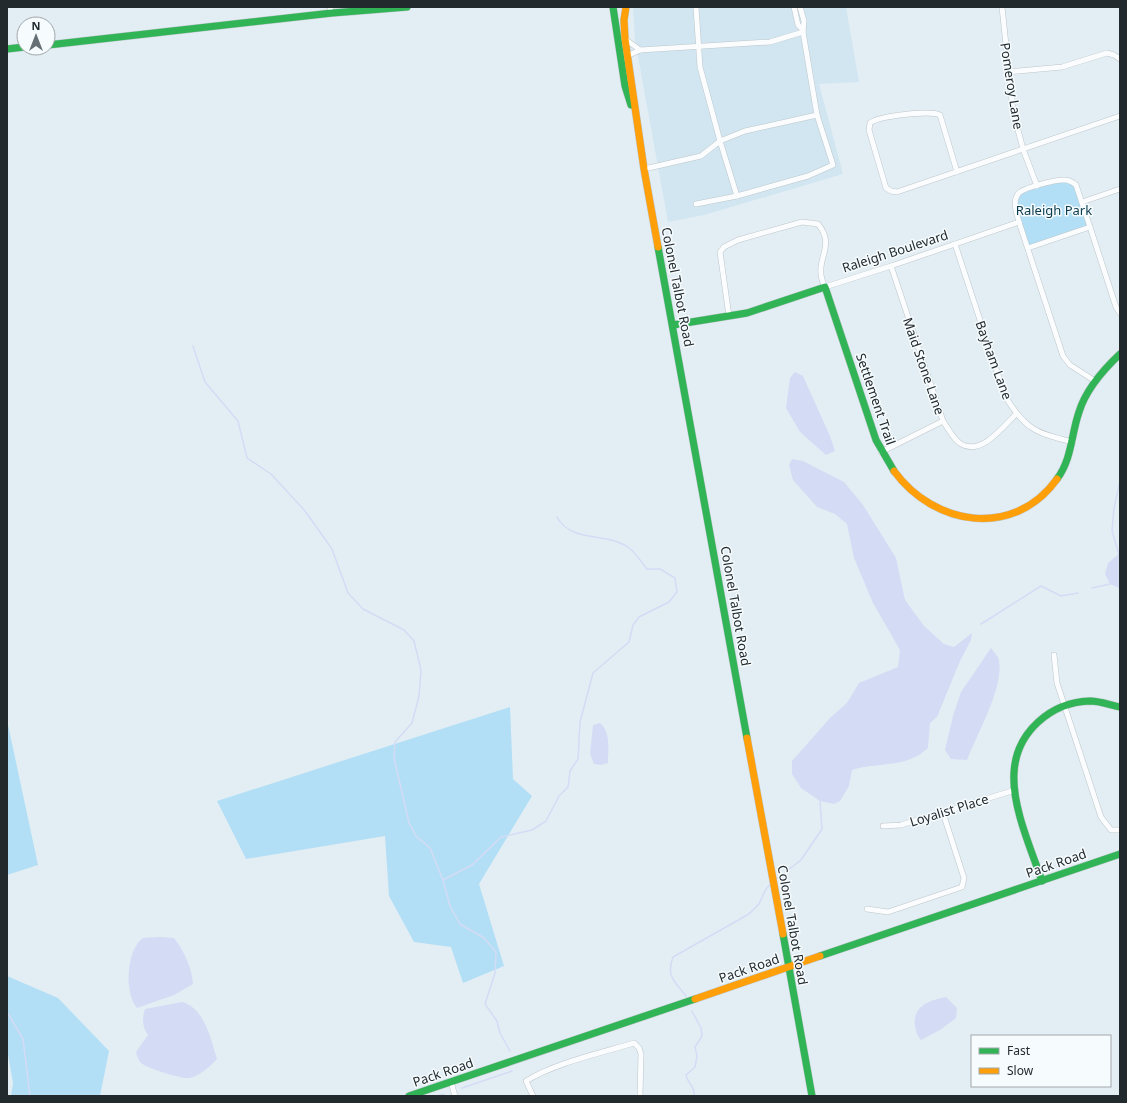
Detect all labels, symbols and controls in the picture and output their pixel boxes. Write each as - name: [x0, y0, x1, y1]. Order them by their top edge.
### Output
- north arrow: [16, 16, 56, 56]
- text: N: [32, 18, 40, 33]
- street label: Pomeroy Lane: [996, 41, 1028, 131]
- park label: Raleigh Park: [1016, 201, 1092, 219]
- street label: Raleigh Boulevard: [840, 225, 950, 277]
- street label: Colonel Talbot Road: [658, 226, 698, 348]
- street label: Maid Stone Lane: [899, 315, 949, 417]
- street label: Bayham Lane: [971, 318, 1017, 402]
- street label: Settlement Trail: [852, 351, 900, 447]
- street label: Colonel Talbot Road: [717, 545, 755, 667]
- street label: Loyalist Place: [907, 789, 991, 831]
- street label: Pack Road: [1023, 844, 1089, 882]
- street label: Colonel Talbot Road: [774, 864, 812, 986]
- street label: Pack Road: [716, 949, 782, 987]
- legend: [971, 1035, 1111, 1087]
- text: Fast: [1007, 1042, 1031, 1059]
- street label: Pack Road: [410, 1053, 476, 1091]
- text: Slow: [1007, 1062, 1034, 1079]

